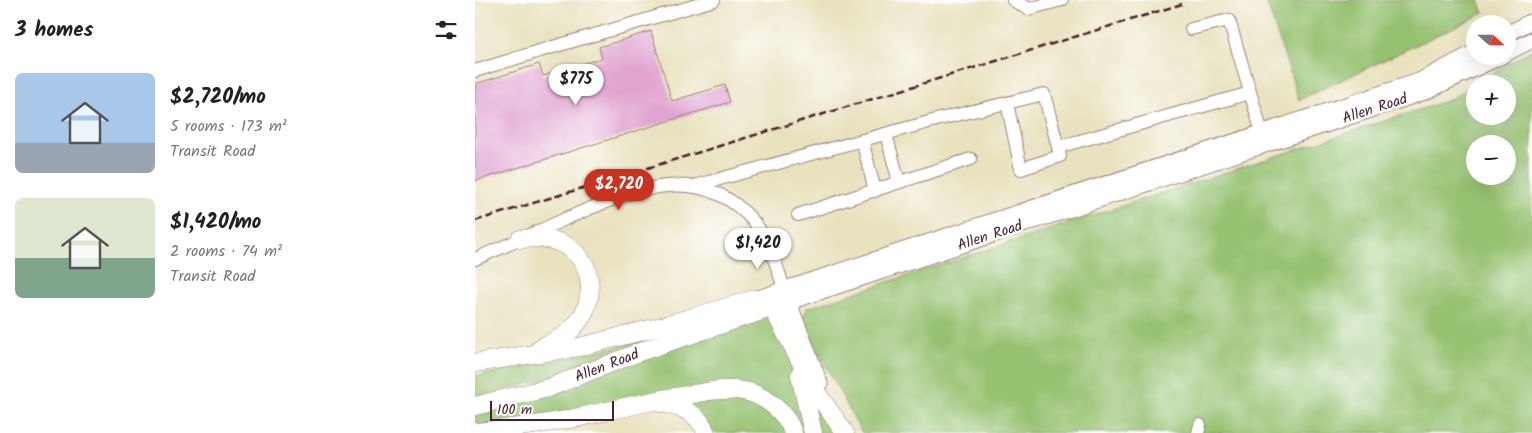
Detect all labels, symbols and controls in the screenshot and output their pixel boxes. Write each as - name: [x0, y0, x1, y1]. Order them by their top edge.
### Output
- text: 3 homes: [15, 14, 93, 47]
- north arrow: [1466, 15, 1516, 65]
- map controls: [1466, 15, 1516, 185]
- icon: filters: [432, 16, 460, 44]
- pin: $775: [546, 64, 606, 106]
- text: $775: [560, 67, 592, 92]
- button: +: [1466, 75, 1516, 125]
- text: $2,720/mo: [170, 81, 266, 114]
- street label: Allen Road: [1339, 87, 1411, 131]
- icon: home: [55, 93, 115, 153]
- text: 5 rooms · 173 m²: [170, 114, 287, 139]
- button: −: [1466, 135, 1516, 185]
- text: Transit Road: [170, 139, 255, 164]
- pin: $2,720: [578, 168, 660, 211]
- text: $2,720: [595, 172, 643, 197]
- text: $1,420/mo: [170, 206, 261, 239]
- street label: Allen Road: [954, 214, 1026, 258]
- icon: home: [55, 218, 115, 278]
- pin: $1,420: [717, 228, 799, 270]
- text: $1,420: [736, 231, 780, 256]
- text: 2 rooms · 74 m²: [170, 239, 282, 264]
- text: Transit Road: [170, 264, 255, 289]
- street label: Allen Road: [571, 343, 643, 389]
- scale bar: [490, 398, 614, 421]
- text: 100 m: [497, 399, 532, 421]

